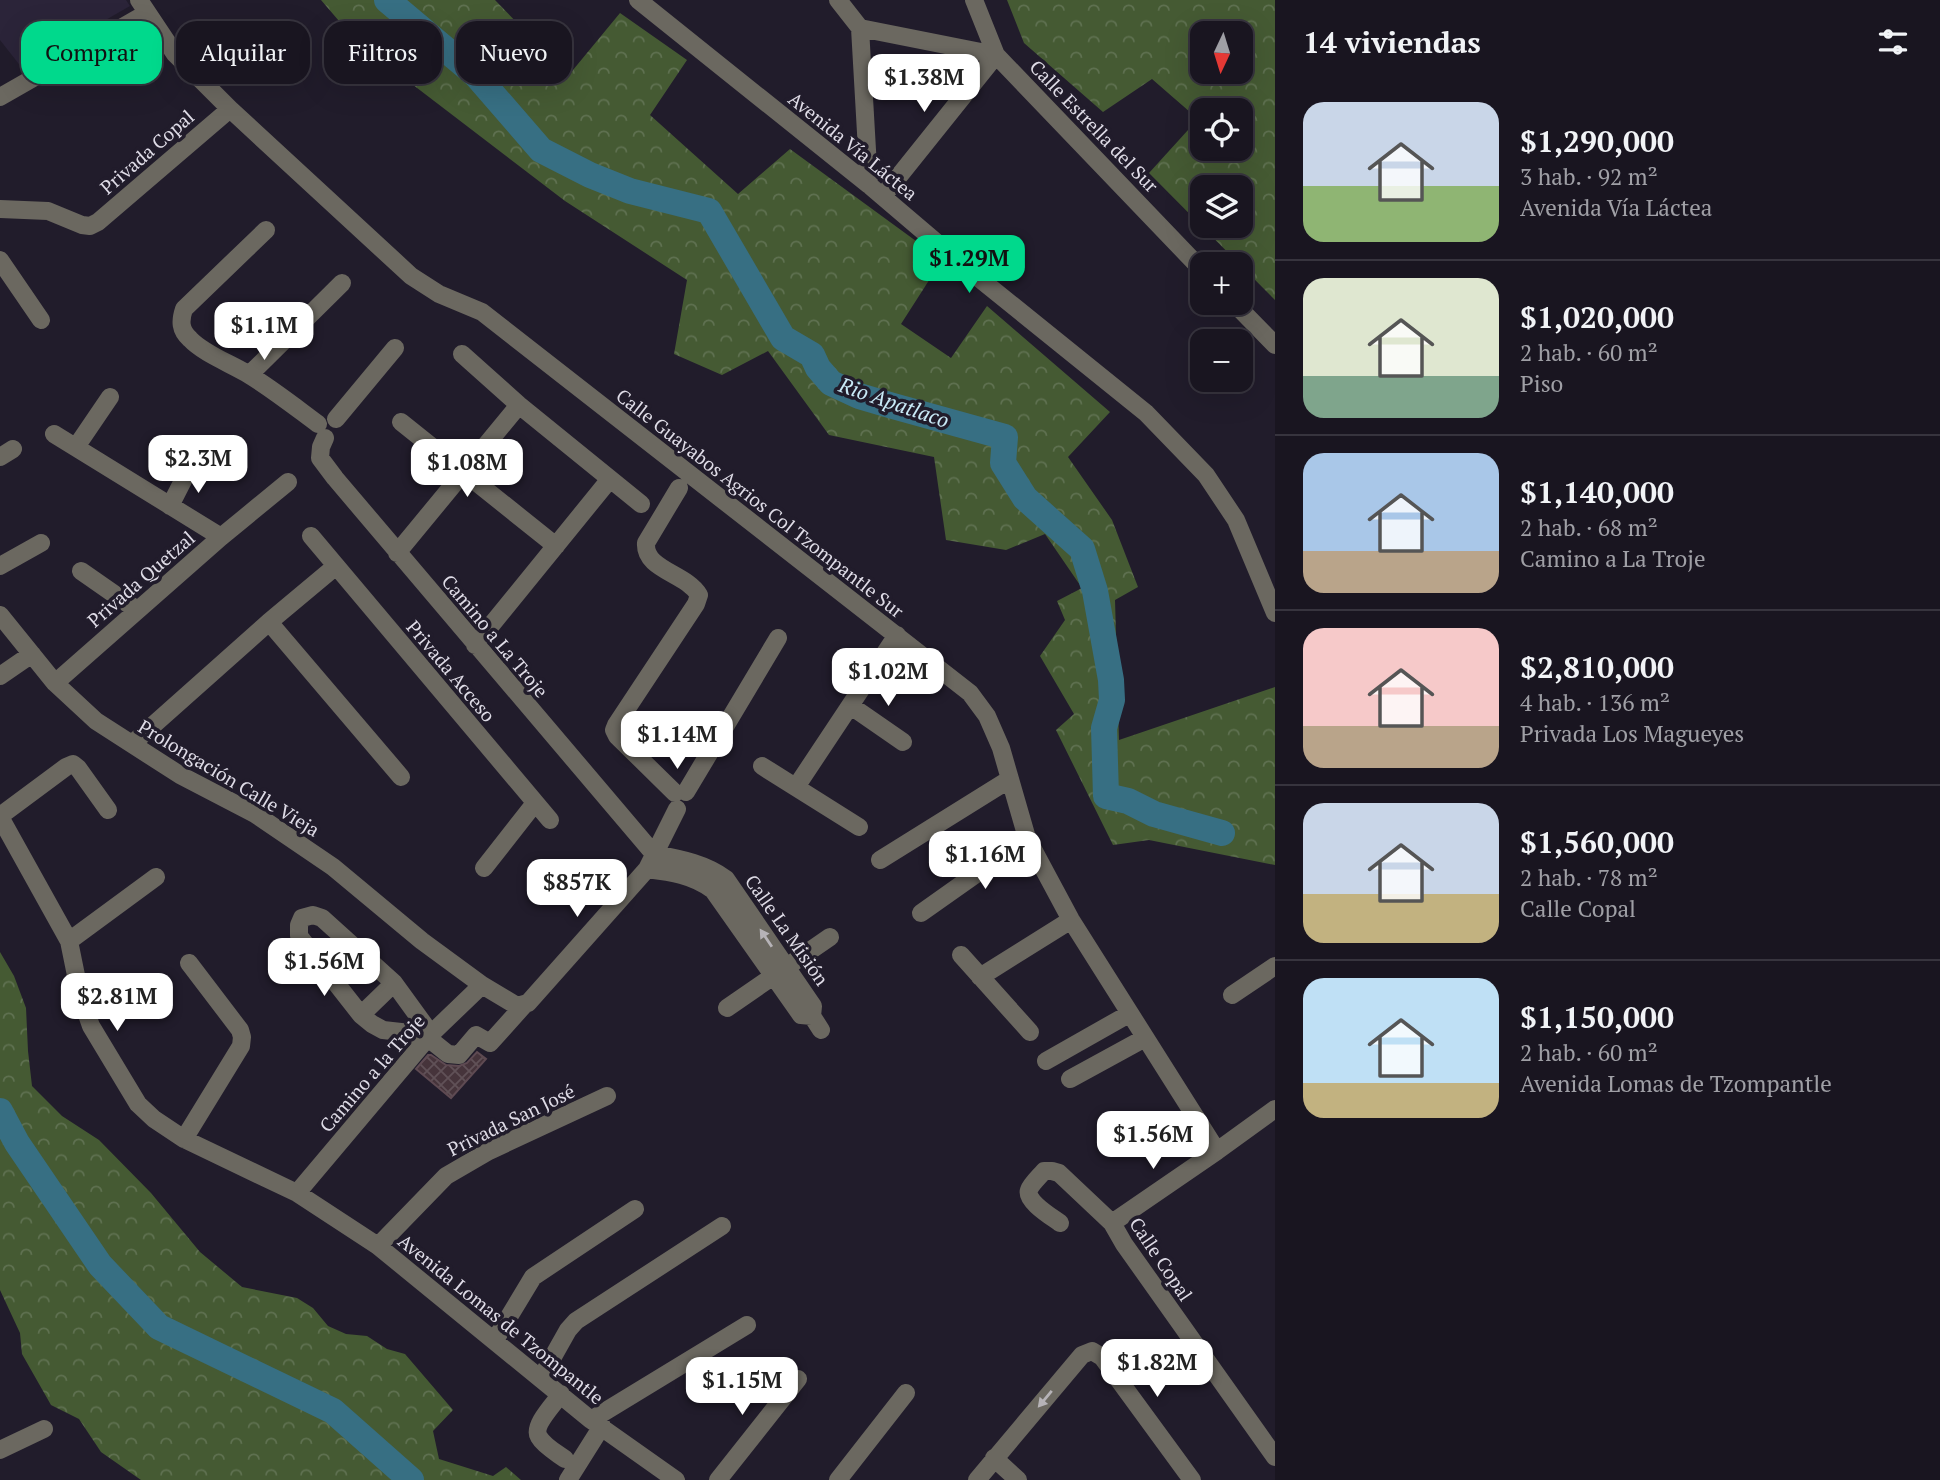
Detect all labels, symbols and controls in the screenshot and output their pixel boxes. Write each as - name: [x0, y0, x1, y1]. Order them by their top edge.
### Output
- chip: Comprar: [21, 21, 162, 84]
- chip: Alquilar: [176, 21, 310, 84]
- chip: Filtros: [324, 21, 442, 84]
- chip: Nuevo: [456, 21, 572, 84]
- north arrow: [1190, 21, 1253, 84]
- map controls: [1190, 21, 1253, 392]
- text: 14 viviendas: [1303, 22, 1481, 62]
- icon: filters: [1874, 23, 1912, 61]
- pin: $1.38M: [867, 54, 981, 114]
- street label: Calle Estrella del Sur: [1025, 54, 1165, 198]
- text: $1.38M: [884, 61, 964, 92]
- street label: Avenida Vía Láctea: [784, 86, 923, 206]
- button: locate: [1190, 98, 1253, 161]
- street label: Privada Copal: [94, 104, 199, 199]
- text: $1,290,000: [1520, 121, 1674, 161]
- icon: home: [1359, 130, 1443, 214]
- text: 3 hab. · 92 m²: [1520, 161, 1658, 192]
- button: layers: [1190, 175, 1253, 238]
- text: Avenida Vía Láctea: [1520, 192, 1712, 223]
- pin: $1.29M: [912, 236, 1026, 295]
- text: $1.29M: [929, 242, 1009, 273]
- button: +: [1190, 252, 1253, 315]
- text: $1,020,000: [1520, 297, 1674, 337]
- pin: $1.1M: [215, 302, 313, 362]
- icon: home: [1359, 306, 1443, 390]
- text: $1.1M: [230, 309, 298, 340]
- button: −: [1190, 329, 1253, 392]
- text: 2 hab. · 60 m²: [1520, 337, 1658, 368]
- text: Piso: [1520, 368, 1563, 399]
- water label: Rio Apatlaco: [835, 370, 953, 434]
- street label: Calle Guayabos Agrios Col Tzompantle Sur: [611, 382, 910, 623]
- pin: $2.3M: [149, 435, 247, 495]
- pin: $1.08M: [410, 440, 524, 499]
- text: $2.3M: [164, 442, 232, 473]
- text: $1.08M: [427, 446, 507, 477]
- text: $1,140,000: [1520, 472, 1674, 512]
- icon: home: [1359, 481, 1443, 565]
- text: 2 hab. · 68 m²: [1520, 512, 1658, 543]
- street label: Privada Quetzal: [82, 525, 200, 632]
- text: Camino a La Troje: [1520, 543, 1706, 574]
- street label: Camino a La Troje: [437, 569, 554, 702]
- street label: Privada Acceso: [401, 615, 501, 727]
- text: $2,810,000: [1520, 647, 1674, 687]
- pin: $1.02M: [831, 648, 945, 708]
- text: $1.02M: [848, 655, 928, 686]
- icon: home: [1359, 656, 1443, 740]
- text: 4 hab. · 136 m²: [1520, 687, 1670, 718]
- pin: $1.14M: [620, 712, 734, 771]
- street label: Prolongación Calle Vieja: [134, 713, 325, 842]
- text: $1.14M: [637, 718, 717, 749]
- text: Privada Los Magueyes: [1520, 718, 1744, 749]
- text: $1,560,000: [1520, 822, 1674, 862]
- icon: home: [1359, 831, 1443, 915]
- pin: $1.16M: [928, 832, 1042, 891]
- text: $1.16M: [945, 838, 1025, 869]
- pin: $857K: [528, 860, 626, 919]
- text: 2 hab. · 78 m²: [1520, 862, 1658, 893]
- text: $857K: [543, 866, 611, 897]
- street label: Calle La Misión: [740, 869, 835, 990]
- text: Calle Copal: [1520, 893, 1636, 924]
- one-way arrow: [759, 929, 773, 947]
- pin: $1.56M: [267, 939, 381, 998]
- text: $1.56M: [284, 945, 364, 976]
- pin: $2.81M: [60, 974, 174, 1033]
- text: $2.81M: [77, 980, 157, 1011]
- text: $1,150,000: [1520, 997, 1674, 1037]
- icon: home: [1359, 1006, 1443, 1090]
- street label: Camino a la Troje: [313, 1008, 430, 1137]
- text: 2 hab. · 60 m²: [1520, 1037, 1658, 1068]
- text: Avenida Lomas de Tzompantle: [1520, 1068, 1832, 1099]
- street label: Privada San José: [443, 1078, 579, 1161]
- pin: $1.56M: [1096, 1112, 1210, 1171]
- text: $1.56M: [1113, 1118, 1193, 1149]
- street label: Calle Copal: [1124, 1212, 1199, 1305]
- street label: Avenida Lomas de Tzompantle: [393, 1228, 609, 1409]
- pin: $1.82M: [1100, 1340, 1214, 1399]
- text: $1.82M: [1117, 1346, 1197, 1377]
- pin: $1.15M: [685, 1358, 799, 1417]
- text: $1.15M: [702, 1364, 782, 1395]
- one-way arrow: [1038, 1390, 1053, 1407]

